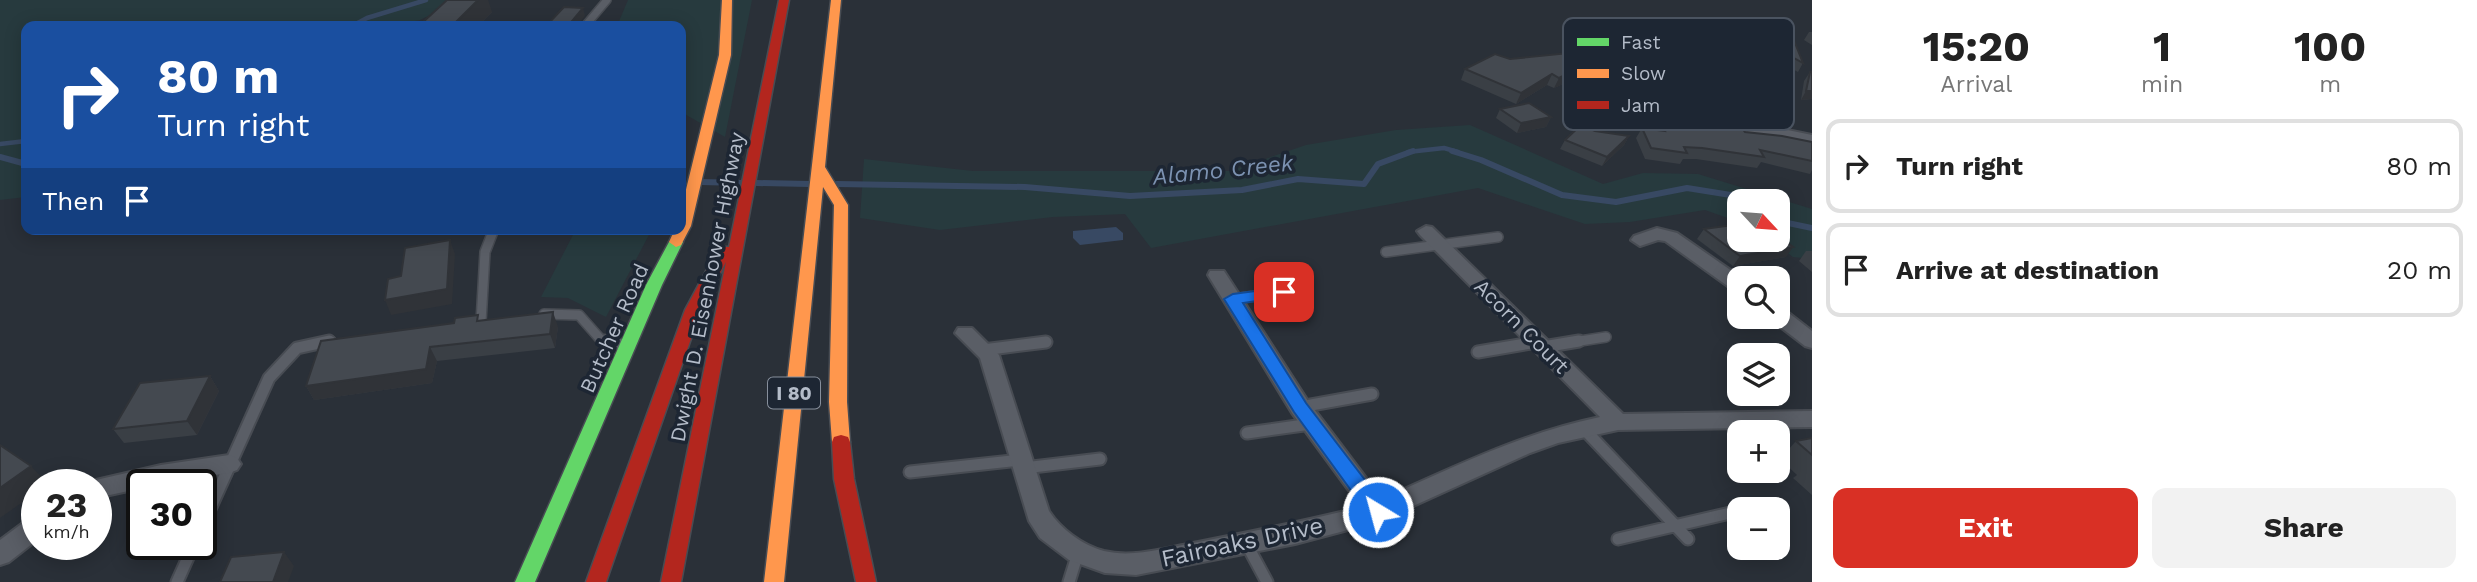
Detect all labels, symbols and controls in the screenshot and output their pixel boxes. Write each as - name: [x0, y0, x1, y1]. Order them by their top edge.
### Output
- legend: [1563, 18, 1794, 130]
- text: 15:20: [1923, 22, 2030, 71]
- text: 1: [2153, 22, 2171, 71]
- text: 100: [2294, 22, 2366, 71]
- text: Fast: [1621, 31, 1660, 54]
- text: 80 m: [157, 47, 279, 105]
- icon: right: [42, 49, 133, 140]
- text: Slow: [1621, 62, 1666, 85]
- text: Arrival: [1941, 71, 2012, 98]
- text: min: [2141, 71, 2183, 98]
- text: m: [2319, 71, 2341, 98]
- text: Jam: [1621, 94, 1660, 117]
- text: Turn right: [157, 106, 309, 144]
- street label: Dwight D. Eisenhower Highway: [665, 130, 749, 444]
- icon: right: [1837, 147, 1875, 185]
- water label: Alamo Creek: [1150, 149, 1296, 191]
- text: Turn right: [1896, 151, 2023, 181]
- text: 80 m: [2386, 151, 2452, 181]
- icon: arrive: [118, 182, 156, 220]
- text: Then: [42, 186, 104, 216]
- north arrow: [1727, 189, 1790, 252]
- map controls: [1727, 189, 1790, 560]
- icon: arrive: [1837, 251, 1875, 289]
- text: Arrive at destination: [1896, 255, 2159, 285]
- text: 20 m: [2387, 255, 2452, 285]
- street label: Butcher Road: [574, 259, 654, 397]
- pin: [1254, 262, 1314, 322]
- button: search: [1727, 266, 1790, 329]
- icon: arrive: [1265, 273, 1303, 311]
- street label: Acorn Court: [1470, 274, 1575, 379]
- button: layers: [1727, 343, 1790, 406]
- road number: I 80: [768, 378, 820, 408]
- button: +: [1727, 420, 1790, 483]
- speed limit sign: 30: [126, 469, 217, 560]
- position arrow: [1341, 475, 1415, 549]
- text: 23: [46, 484, 87, 526]
- button: Exit: [1833, 488, 2138, 568]
- button: Share: [2152, 488, 2456, 568]
- button: −: [1727, 497, 1790, 560]
- street label: Fairoaks Drive: [1159, 511, 1325, 573]
- text: km/h: [43, 521, 90, 542]

